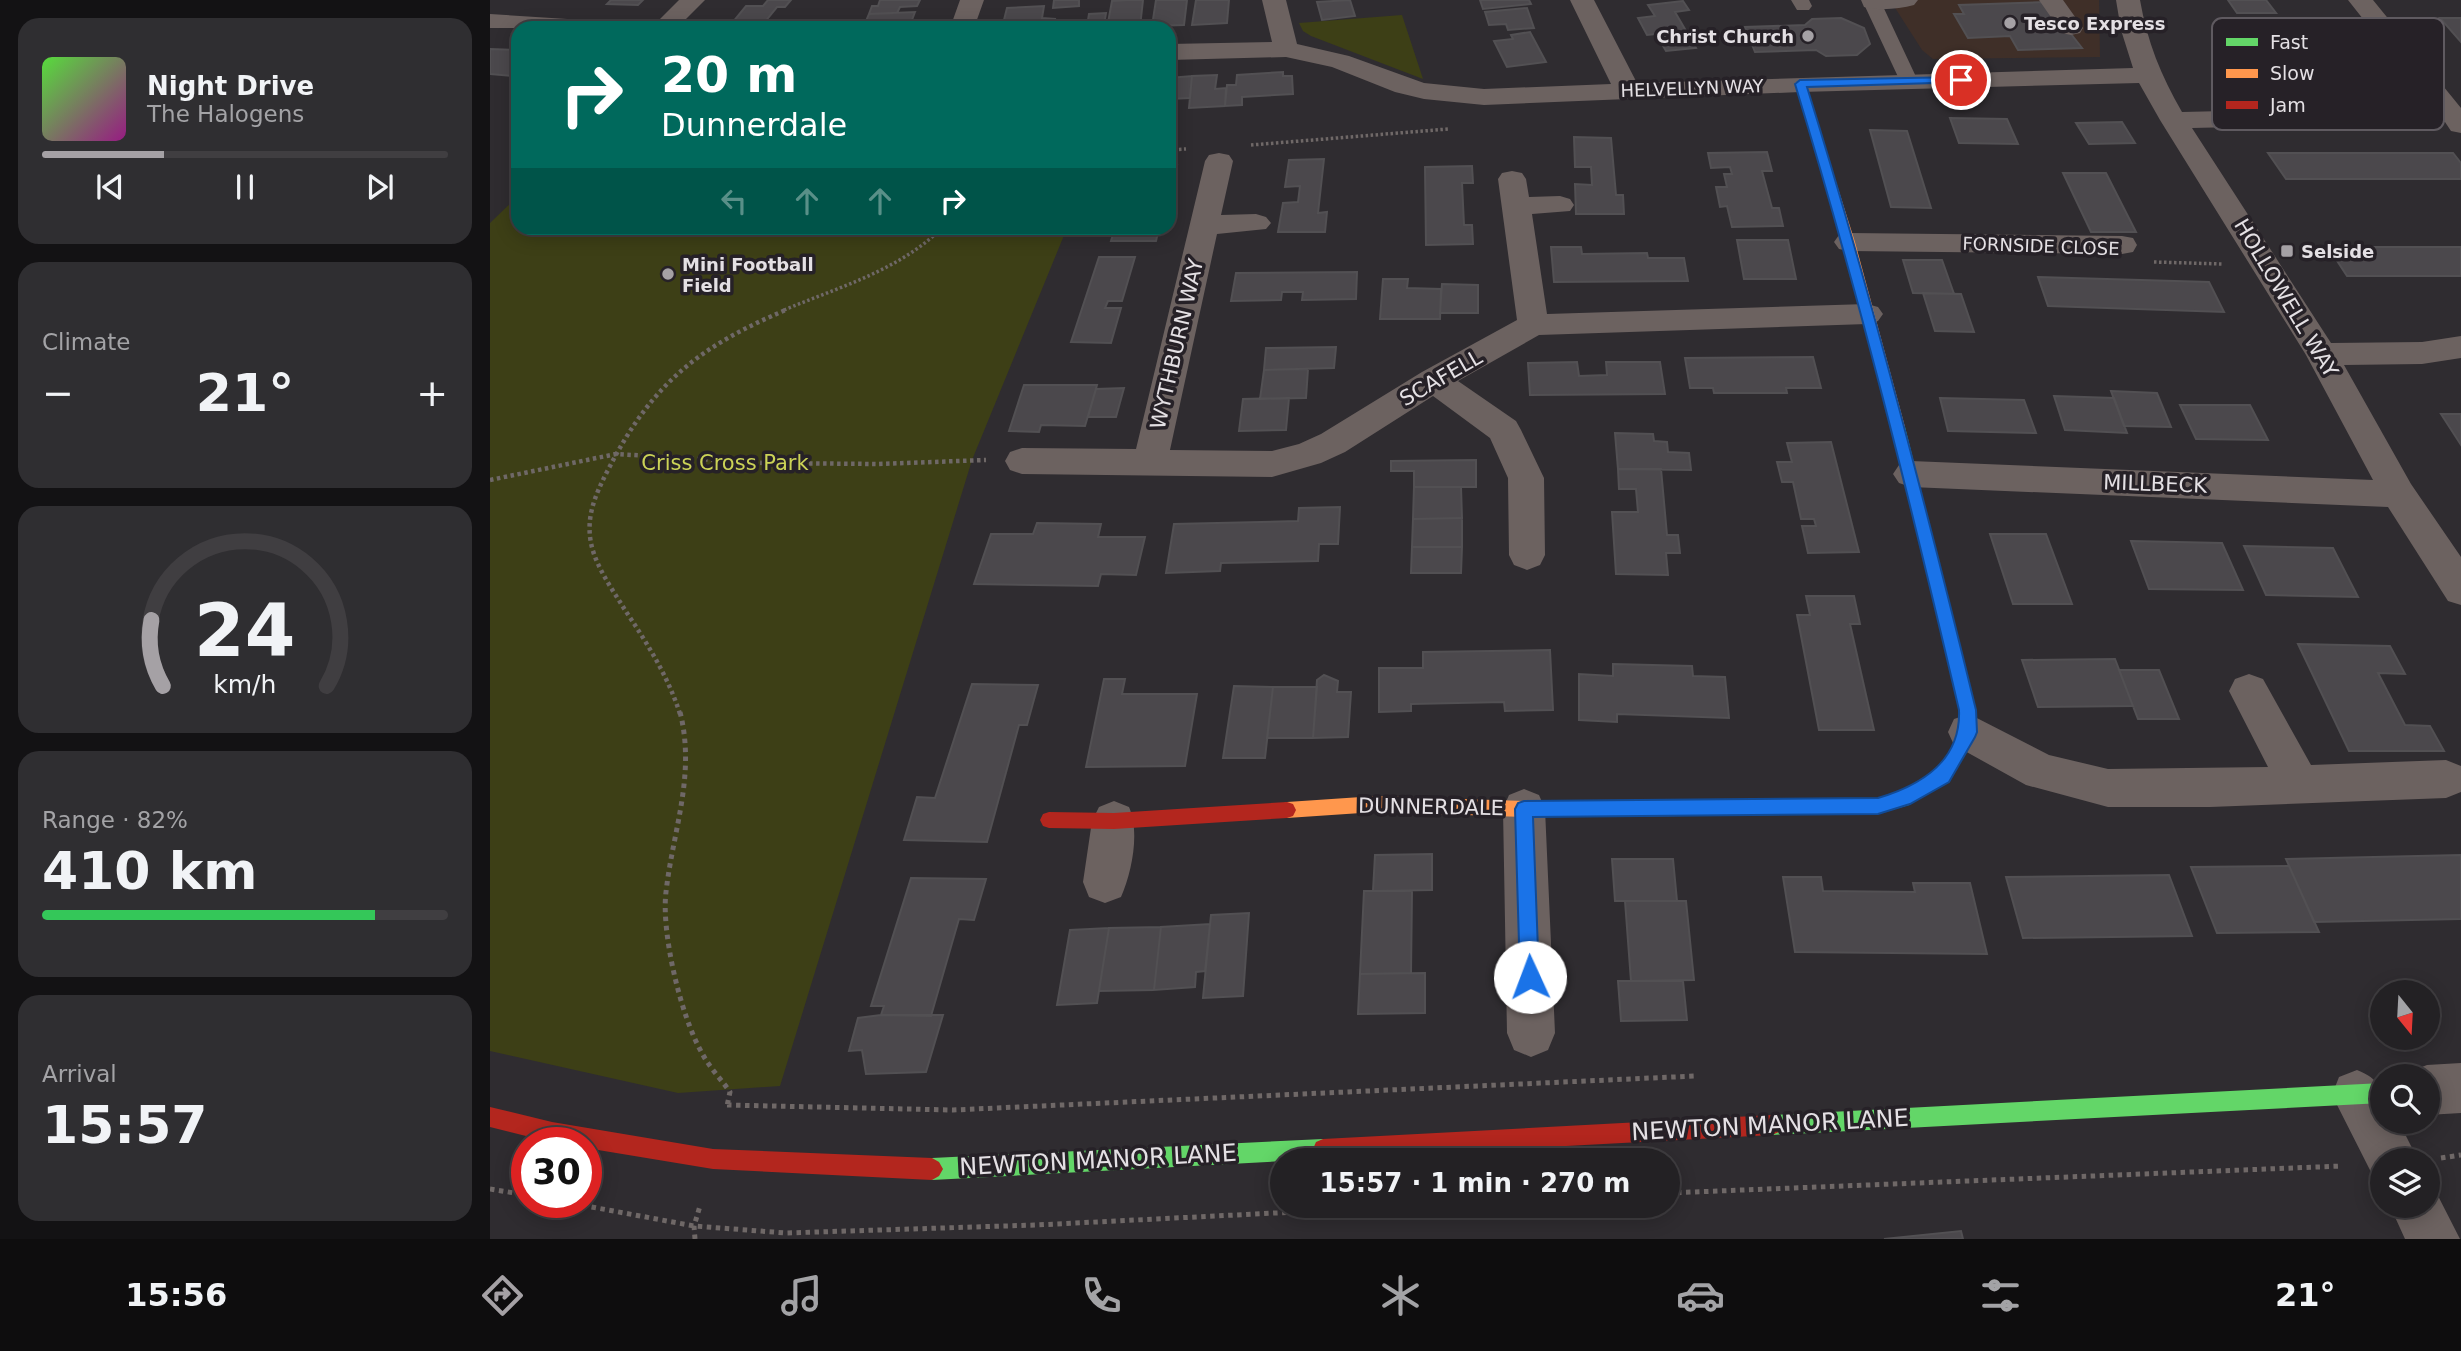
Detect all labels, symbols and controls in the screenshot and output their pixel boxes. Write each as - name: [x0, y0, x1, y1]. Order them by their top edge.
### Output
- place label: Tesco Express: [2024, 13, 2165, 34]
- marker: Tesco Express: [2002, 15, 2018, 31]
- legend: [2212, 18, 2444, 130]
- place label: Christ Church: [1656, 26, 1794, 47]
- marker: Christ Church: [1800, 28, 1816, 44]
- text: Fast: [2270, 31, 2308, 53]
- text: 20 m: [661, 47, 797, 104]
- icon: right: [546, 49, 637, 140]
- pin: [1931, 50, 1991, 110]
- icon: arrive: [1942, 61, 1980, 99]
- text: Slow: [2270, 62, 2315, 84]
- text: Night Drive: [147, 71, 314, 101]
- street label: HELVELLYN WAY: [1620, 75, 1765, 101]
- text: Jam: [2269, 94, 2306, 116]
- text: The Halogens: [147, 101, 304, 127]
- text: Dunnerdale: [661, 106, 847, 144]
- icon: previous: [91, 168, 129, 206]
- icon: pause: [226, 168, 264, 206]
- icon: next: [361, 168, 399, 206]
- icon: left: [715, 182, 753, 220]
- icon: ahead: [788, 182, 826, 220]
- icon: ahead: [861, 182, 899, 220]
- icon: right: [934, 182, 972, 220]
- street label: HOLLOWELL WAY: [2229, 214, 2343, 382]
- street label: FORNSIDE CLOSE: [1962, 233, 2120, 259]
- place label: Selside: [2301, 241, 2374, 262]
- marker: Selside: [2279, 243, 2295, 259]
- place label: Mini Football Field: [682, 254, 814, 296]
- street label: WYTHBURN WAY: [1146, 256, 1208, 432]
- marker: Mini Football Field: [660, 266, 676, 282]
- text: Climate: [42, 329, 131, 355]
- street label: SCAFELL: [1396, 345, 1487, 411]
- text: 21°: [196, 363, 294, 423]
- text: −: [42, 371, 74, 415]
- text: +: [416, 371, 448, 415]
- park label: Criss Cross Park: [641, 451, 809, 475]
- street label: MILLBECK: [2103, 470, 2209, 498]
- text: 24: [194, 588, 296, 673]
- text: km/h: [213, 669, 277, 698]
- street label: DUNNERDALE: [1358, 794, 1504, 820]
- text: Range · 82%: [42, 807, 188, 833]
- text: 410 km: [42, 841, 257, 901]
- position arrow: [1493, 940, 1567, 1014]
- north arrow: [2370, 980, 2440, 1050]
- map controls: [2370, 980, 2440, 1218]
- text: Arrival: [42, 1061, 117, 1087]
- button: search: [2370, 1064, 2440, 1134]
- text: 15:57: [42, 1095, 208, 1155]
- street label: NEWTON MANOR LANE: [1631, 1104, 1909, 1146]
- speed limit sign: 30: [511, 1127, 602, 1218]
- street label: NEWTON MANOR LANE: [959, 1139, 1237, 1181]
- button: layers: [2370, 1148, 2440, 1218]
- text: 15:57 · 1 min · 270 m: [1320, 1168, 1630, 1198]
- icon: directions: [478, 1271, 527, 1320]
- icon: music: [777, 1271, 826, 1320]
- icon: phone: [1077, 1271, 1126, 1320]
- icon: climate: [1376, 1271, 1425, 1320]
- icon: car: [1676, 1271, 1725, 1320]
- icon: filters: [1976, 1271, 2025, 1320]
- text: 15:56: [125, 1276, 227, 1314]
- text: 21°: [2275, 1276, 2336, 1314]

